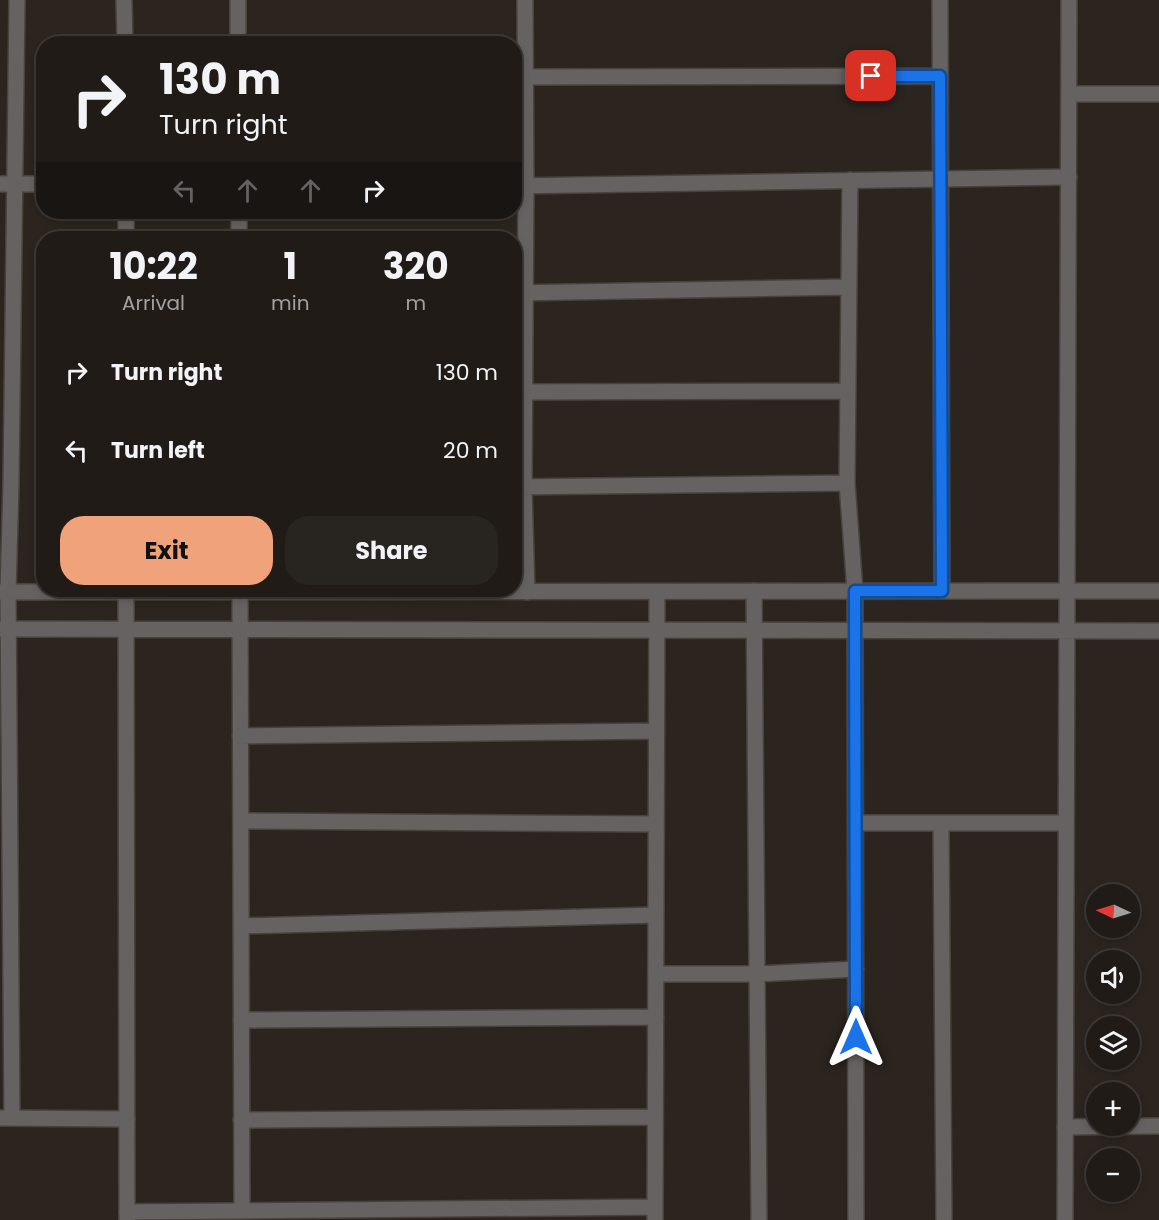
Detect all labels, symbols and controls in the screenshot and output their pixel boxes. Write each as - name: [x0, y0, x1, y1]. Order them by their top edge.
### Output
- text: 130 m: [159, 50, 281, 109]
- pin: [845, 50, 896, 101]
- icon: arrive: [854, 59, 887, 92]
- icon: right: [60, 60, 138, 138]
- text: Turn right: [159, 106, 288, 143]
- icon: left: [168, 174, 201, 207]
- icon: ahead: [231, 174, 264, 207]
- icon: ahead: [294, 174, 327, 207]
- icon: right: [357, 174, 390, 207]
- text: 10:22: [109, 241, 198, 292]
- text: 1: [284, 241, 297, 292]
- text: 320: [383, 241, 449, 292]
- text: Arrival: [122, 289, 185, 317]
- text: min: [271, 289, 309, 317]
- text: m: [405, 289, 426, 317]
- icon: right: [60, 356, 93, 389]
- text: Turn right: [111, 357, 222, 388]
- text: 130 m: [436, 357, 498, 388]
- icon: left: [60, 434, 93, 467]
- text: Turn left: [111, 435, 205, 466]
- text: 20 m: [443, 435, 498, 466]
- button: Exit: [60, 516, 273, 585]
- button: Share: [285, 516, 498, 585]
- north arrow: [1086, 884, 1140, 938]
- map controls: [1086, 884, 1140, 1202]
- button: sound: [1086, 950, 1140, 1004]
- position arrow: [824, 1005, 888, 1069]
- button: layers: [1086, 1016, 1140, 1070]
- button: +: [1086, 1082, 1140, 1136]
- button: −: [1086, 1148, 1140, 1202]

